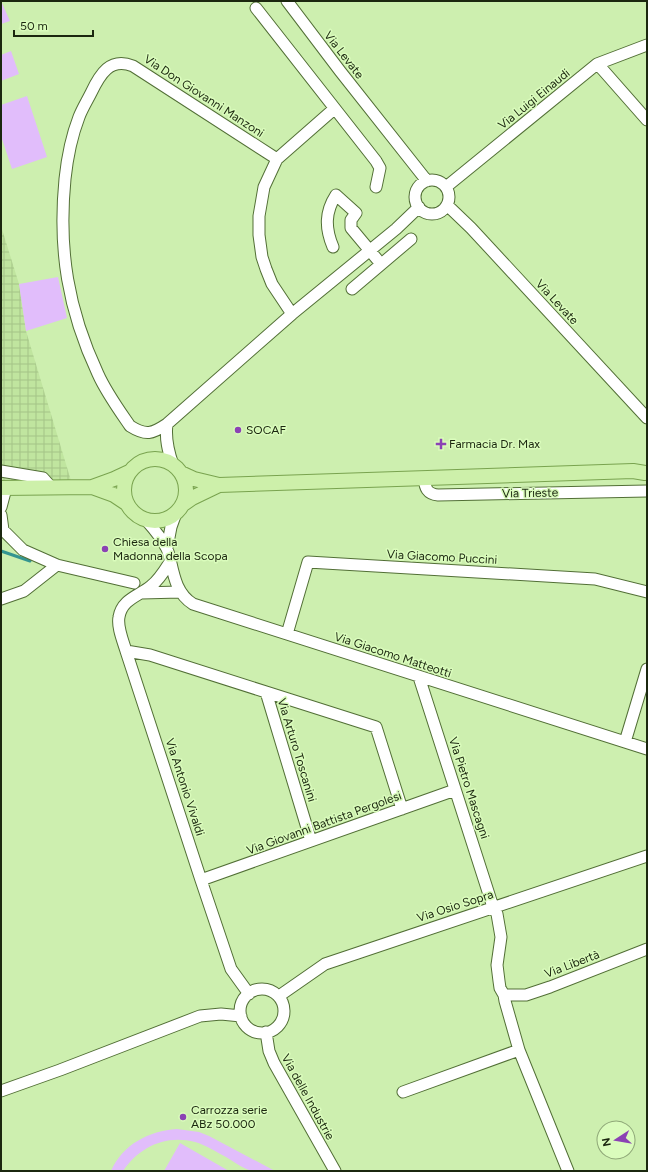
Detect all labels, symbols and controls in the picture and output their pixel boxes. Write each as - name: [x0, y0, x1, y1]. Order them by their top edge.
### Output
- scale bar: [14, 12, 93, 38]
- text: 50 m: [20, 19, 48, 33]
- street label: Via Levate: [321, 29, 367, 82]
- street label: Via Don Giovanni Manzoni: [141, 52, 267, 140]
- street label: Via Luigi Einaudi: [495, 66, 573, 132]
- street label: Via Levate: [533, 277, 582, 328]
- place label: SOCAF: [246, 423, 286, 437]
- marker: SOCAF: [233, 425, 243, 435]
- place label: Farmacia Dr. Max: [449, 437, 540, 451]
- marker: Farmacia Dr. Max: [436, 439, 446, 449]
- street label: Via Trieste: [502, 486, 559, 500]
- place label: Chiesa della Madonna della Scopa: [113, 535, 228, 563]
- marker: Chiesa della Madonna della Scopa: [100, 544, 110, 554]
- street label: Via Giacomo Puccini: [386, 547, 498, 567]
- street label: Via Giacomo Matteotti: [333, 629, 453, 681]
- street label: Via Arturo Toscanini: [275, 697, 319, 803]
- street label: Via Pietro Mascagni: [446, 735, 492, 841]
- street label: Via Antonio Vivaldi: [163, 736, 207, 838]
- street label: Via Giovanni Battista Pergolesi: [245, 788, 403, 858]
- street label: Via Osio Sopra: [415, 887, 495, 925]
- street label: Via Libertà: [543, 947, 601, 981]
- street label: Via delle Industrie: [279, 1052, 338, 1143]
- place label: Carrozza serie ABz 50.000: [191, 1103, 268, 1131]
- marker: Carrozza serie ABz 50.000: [178, 1112, 188, 1122]
- north arrow: [596, 1120, 636, 1160]
- text: N: [599, 1136, 614, 1147]

